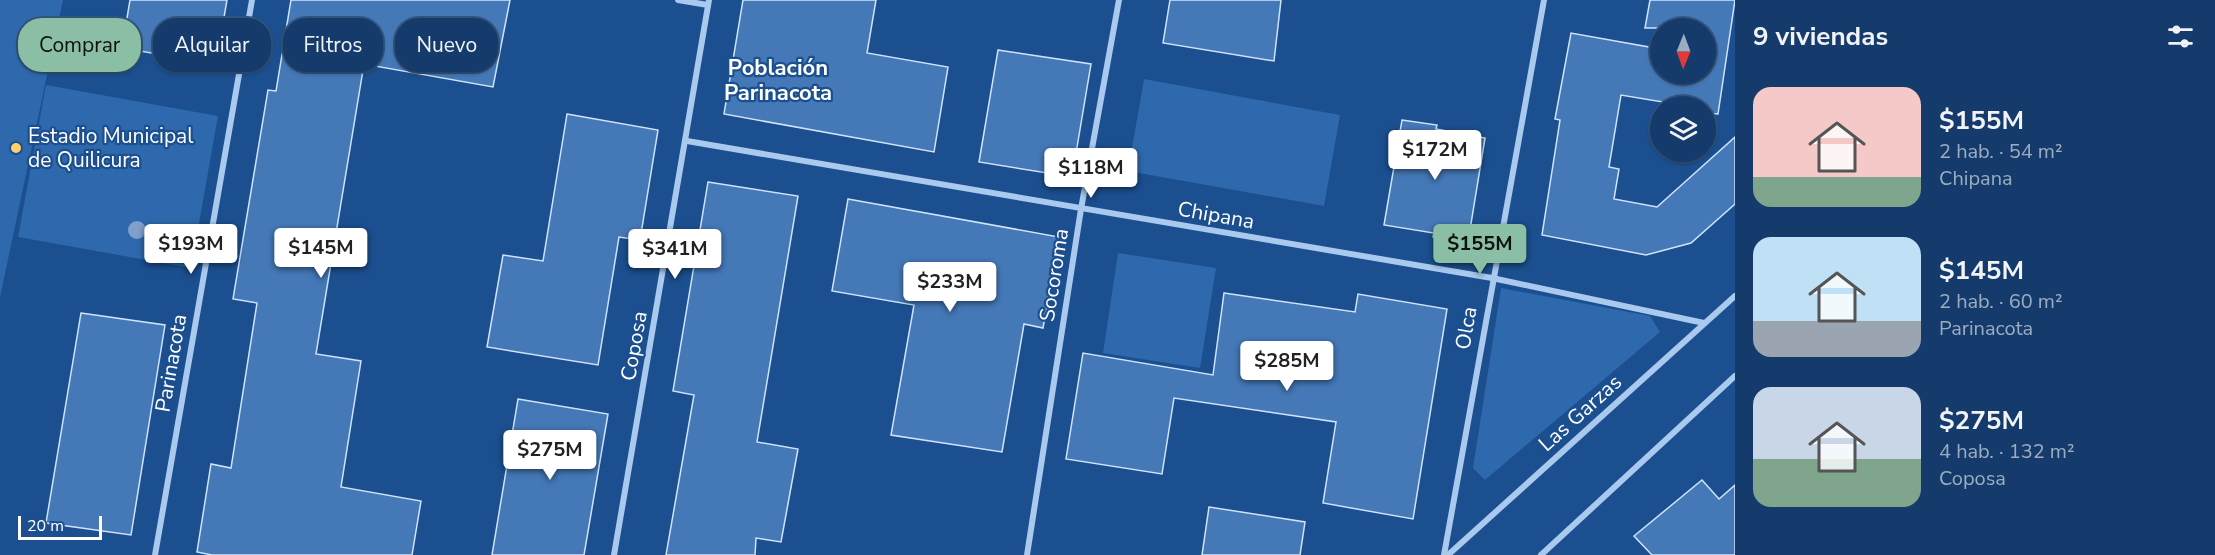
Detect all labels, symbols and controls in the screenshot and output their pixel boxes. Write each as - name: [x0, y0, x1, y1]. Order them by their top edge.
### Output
- chip: Comprar: [18, 18, 141, 72]
- chip: Alquilar: [153, 18, 271, 72]
- chip: Filtros: [283, 18, 383, 72]
- chip: Nuevo: [395, 18, 498, 72]
- north arrow: [1650, 18, 1716, 84]
- map controls: [1650, 18, 1716, 162]
- text: 9 viviendas: [1753, 19, 1888, 54]
- icon: filters: [2164, 20, 2197, 53]
- district label: Población Parinacota: [724, 53, 832, 108]
- button: layers: [1650, 96, 1716, 162]
- text: $155M: [1939, 103, 2024, 138]
- icon: home: [1801, 111, 1873, 183]
- place label: Estadio Municipal de Quilicura: [28, 122, 194, 174]
- pin: $172M: [1393, 130, 1477, 181]
- text: $172M: [1402, 136, 1468, 163]
- text: 2 hab. · 54 m²: [1939, 138, 2063, 165]
- marker: Estadio Municipal de Quilicura: [9, 141, 23, 155]
- pin: $118M: [1049, 148, 1133, 199]
- text: $118M: [1058, 154, 1124, 181]
- text: Chipana: [1939, 165, 2013, 192]
- street label: Chipana: [1175, 194, 1257, 236]
- pin: $193M: [149, 224, 233, 275]
- pin: $155M: [1438, 224, 1522, 275]
- street label: Socoroma: [1033, 226, 1075, 324]
- pin: $145M: [279, 228, 363, 279]
- pin: $341M: [633, 229, 717, 280]
- text: $193M: [158, 230, 224, 257]
- text: $155M: [1447, 230, 1513, 257]
- text: $145M: [288, 234, 354, 261]
- text: $341M: [642, 235, 708, 262]
- text: $145M: [1939, 253, 2024, 288]
- icon: home: [1801, 261, 1873, 333]
- pin: $233M: [908, 262, 992, 313]
- text: $233M: [917, 268, 983, 295]
- text: 2 hab. · 60 m²: [1939, 288, 2063, 315]
- street label: Olca: [1448, 304, 1484, 352]
- street label: Coposa: [614, 309, 654, 383]
- street label: Parinacota: [149, 312, 193, 414]
- text: Parinacota: [1939, 315, 2033, 342]
- pin: $285M: [1245, 341, 1329, 392]
- text: $285M: [1254, 347, 1320, 374]
- street label: Las Garzas: [1532, 368, 1628, 458]
- text: $275M: [1939, 403, 2024, 438]
- icon: home: [1801, 411, 1873, 483]
- pin: $275M: [508, 430, 592, 481]
- text: $275M: [517, 436, 583, 463]
- text: 4 hab. · 132 m²: [1939, 438, 2075, 465]
- text: Coposa: [1939, 465, 2006, 492]
- scale bar: [18, 513, 102, 540]
- text: 20 m: [27, 515, 64, 537]

